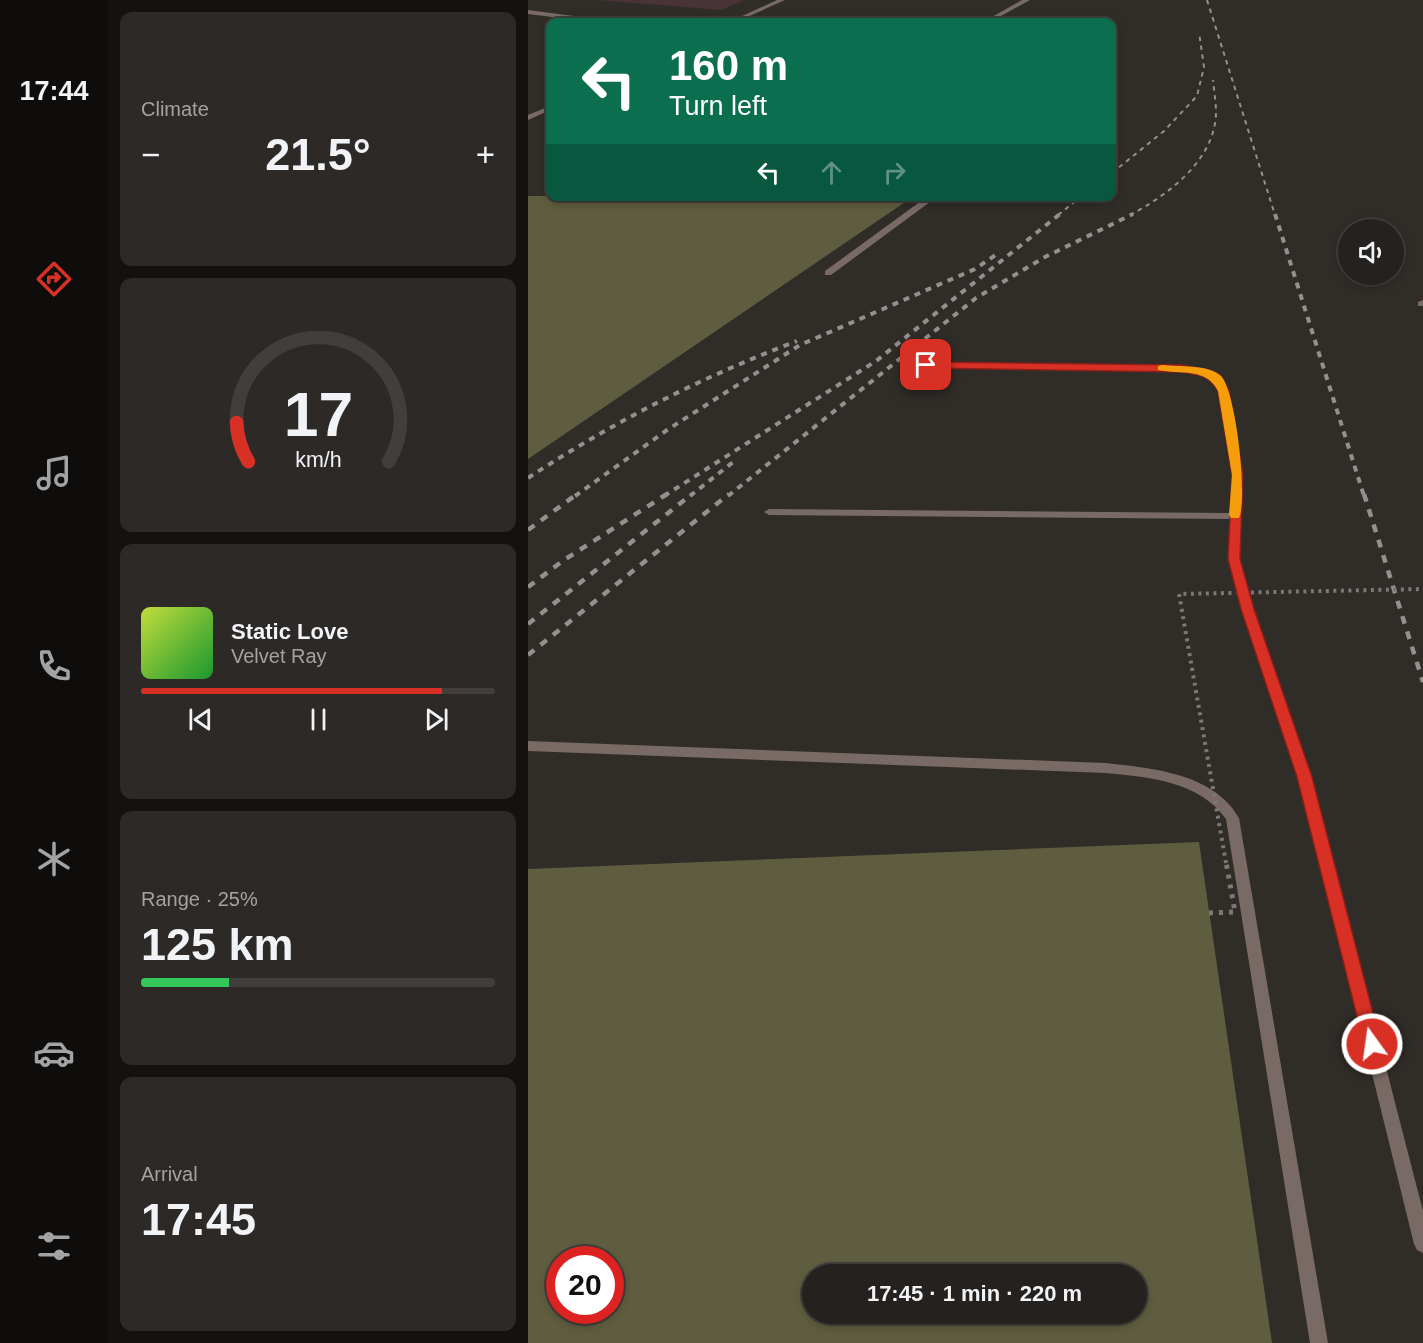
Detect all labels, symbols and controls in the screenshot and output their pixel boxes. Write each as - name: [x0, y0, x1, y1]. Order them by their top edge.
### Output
- icon: left: [570, 42, 648, 120]
- text: 160 m: [669, 42, 788, 89]
- text: 17:44: [19, 76, 89, 106]
- text: Turn left: [669, 91, 767, 121]
- text: Climate: [141, 98, 209, 120]
- text: 21.5°: [265, 129, 371, 180]
- text: −: [141, 136, 160, 173]
- text: +: [476, 136, 495, 173]
- icon: left: [752, 156, 785, 189]
- icon: ahead: [815, 156, 848, 189]
- icon: right: [878, 156, 911, 189]
- map controls: [1338, 219, 1404, 285]
- button: sound: [1338, 219, 1404, 285]
- icon: directions: [33, 258, 75, 300]
- pin: [900, 339, 951, 390]
- icon: arrive: [909, 348, 942, 381]
- text: 17: [283, 380, 353, 449]
- text: km/h: [295, 449, 341, 473]
- icon: music: [33, 452, 75, 494]
- text: Static Love: [231, 619, 348, 644]
- icon: phone: [33, 645, 75, 687]
- text: Velvet Ray: [231, 645, 327, 667]
- icon: previous: [184, 703, 217, 736]
- icon: pause: [302, 703, 335, 736]
- icon: next: [420, 703, 453, 736]
- icon: climate: [33, 838, 75, 880]
- text: Range · 25%: [141, 888, 258, 910]
- text: 125 km: [141, 919, 294, 970]
- position arrow: [1340, 1012, 1404, 1076]
- icon: car: [33, 1032, 75, 1074]
- text: Arrival: [141, 1163, 198, 1185]
- text: 17:45: [141, 1194, 256, 1245]
- icon: filters: [33, 1225, 75, 1267]
- speed limit sign: 20: [546, 1246, 624, 1324]
- text: 17:45 · 1 min · 220 m: [867, 1281, 1082, 1306]

